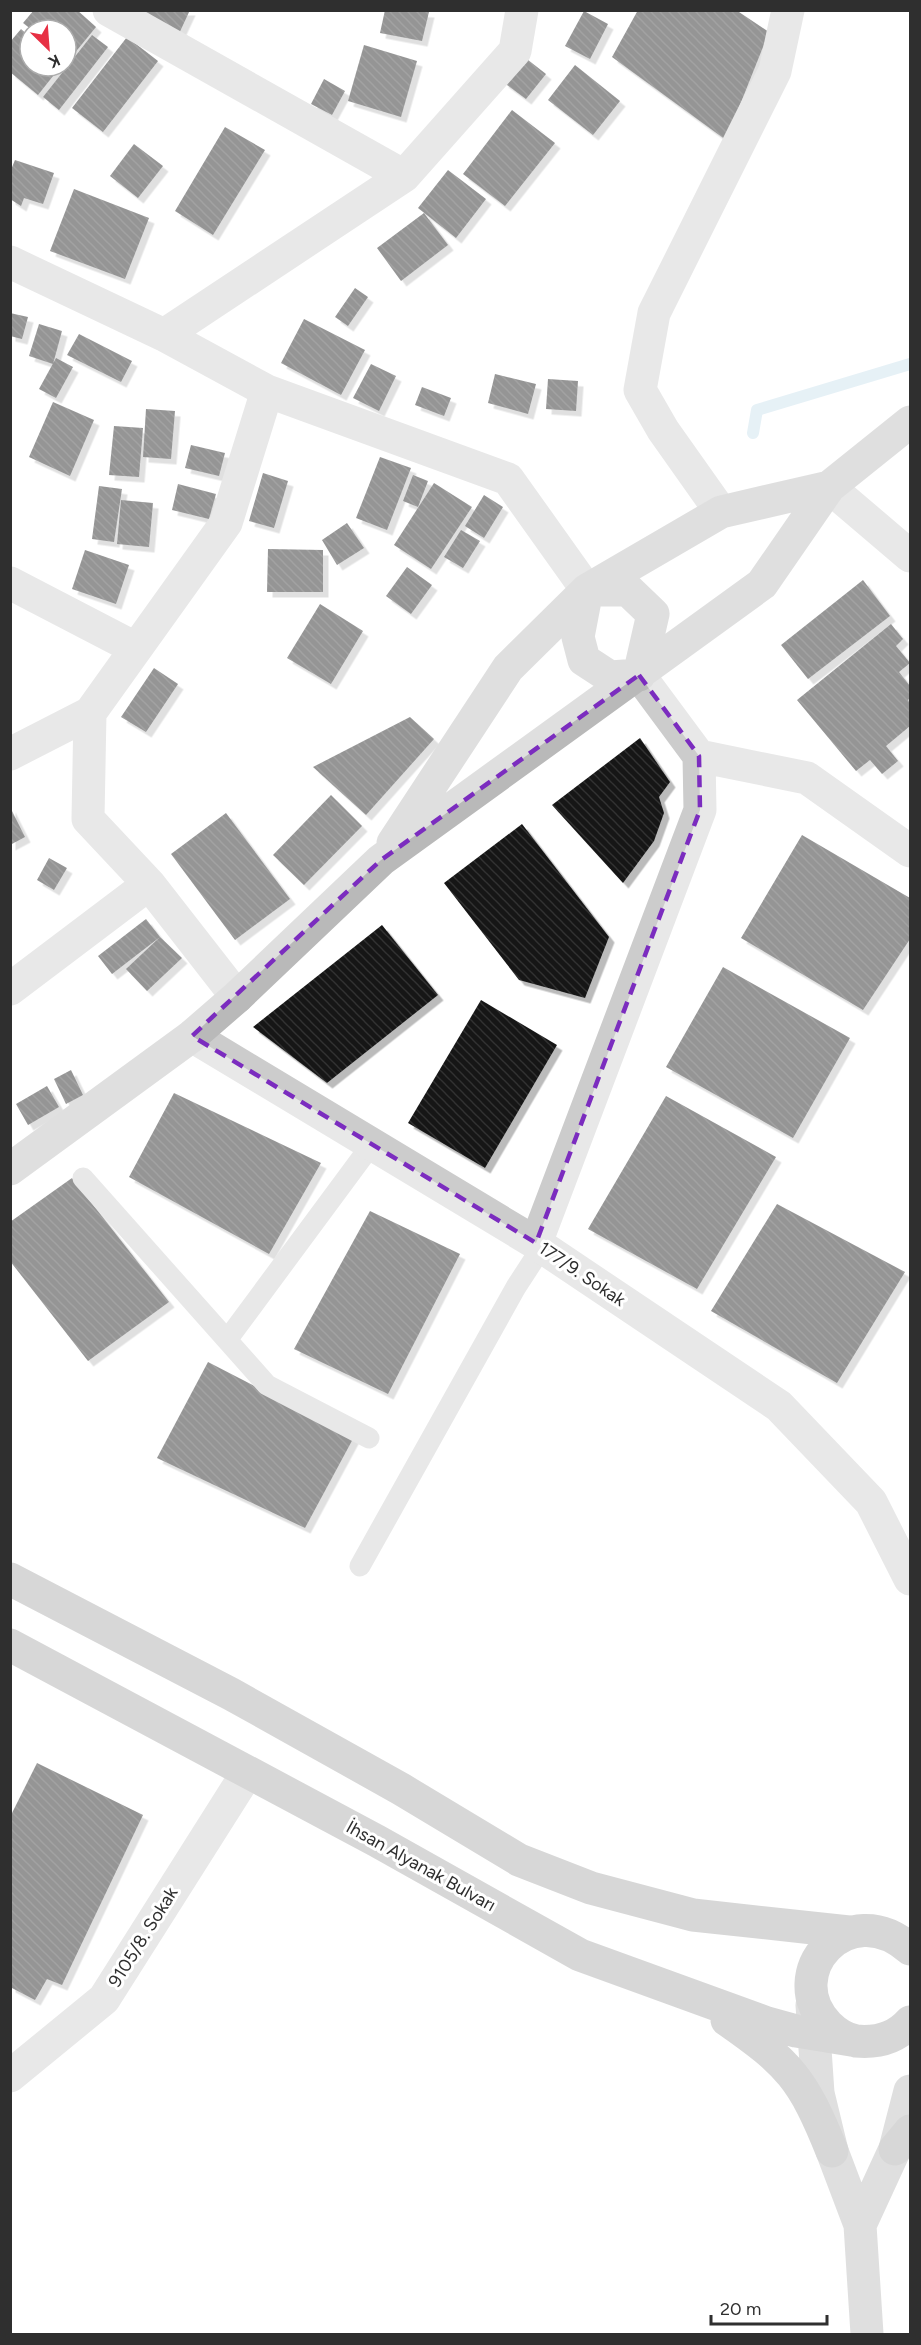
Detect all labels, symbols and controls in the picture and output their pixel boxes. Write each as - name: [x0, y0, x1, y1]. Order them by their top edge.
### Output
- north arrow: [18, 18, 78, 78]
- text: K: [45, 50, 63, 72]
- street label: 177/9. Sokak: [534, 1237, 630, 1311]
- street label: İhsan Alyanak Bulvarı: [342, 1816, 500, 1916]
- street label: 9105/8. Sokak: [104, 1883, 183, 1991]
- scale bar: [711, 2288, 826, 2326]
- text: 20 m: [720, 2298, 761, 2320]

